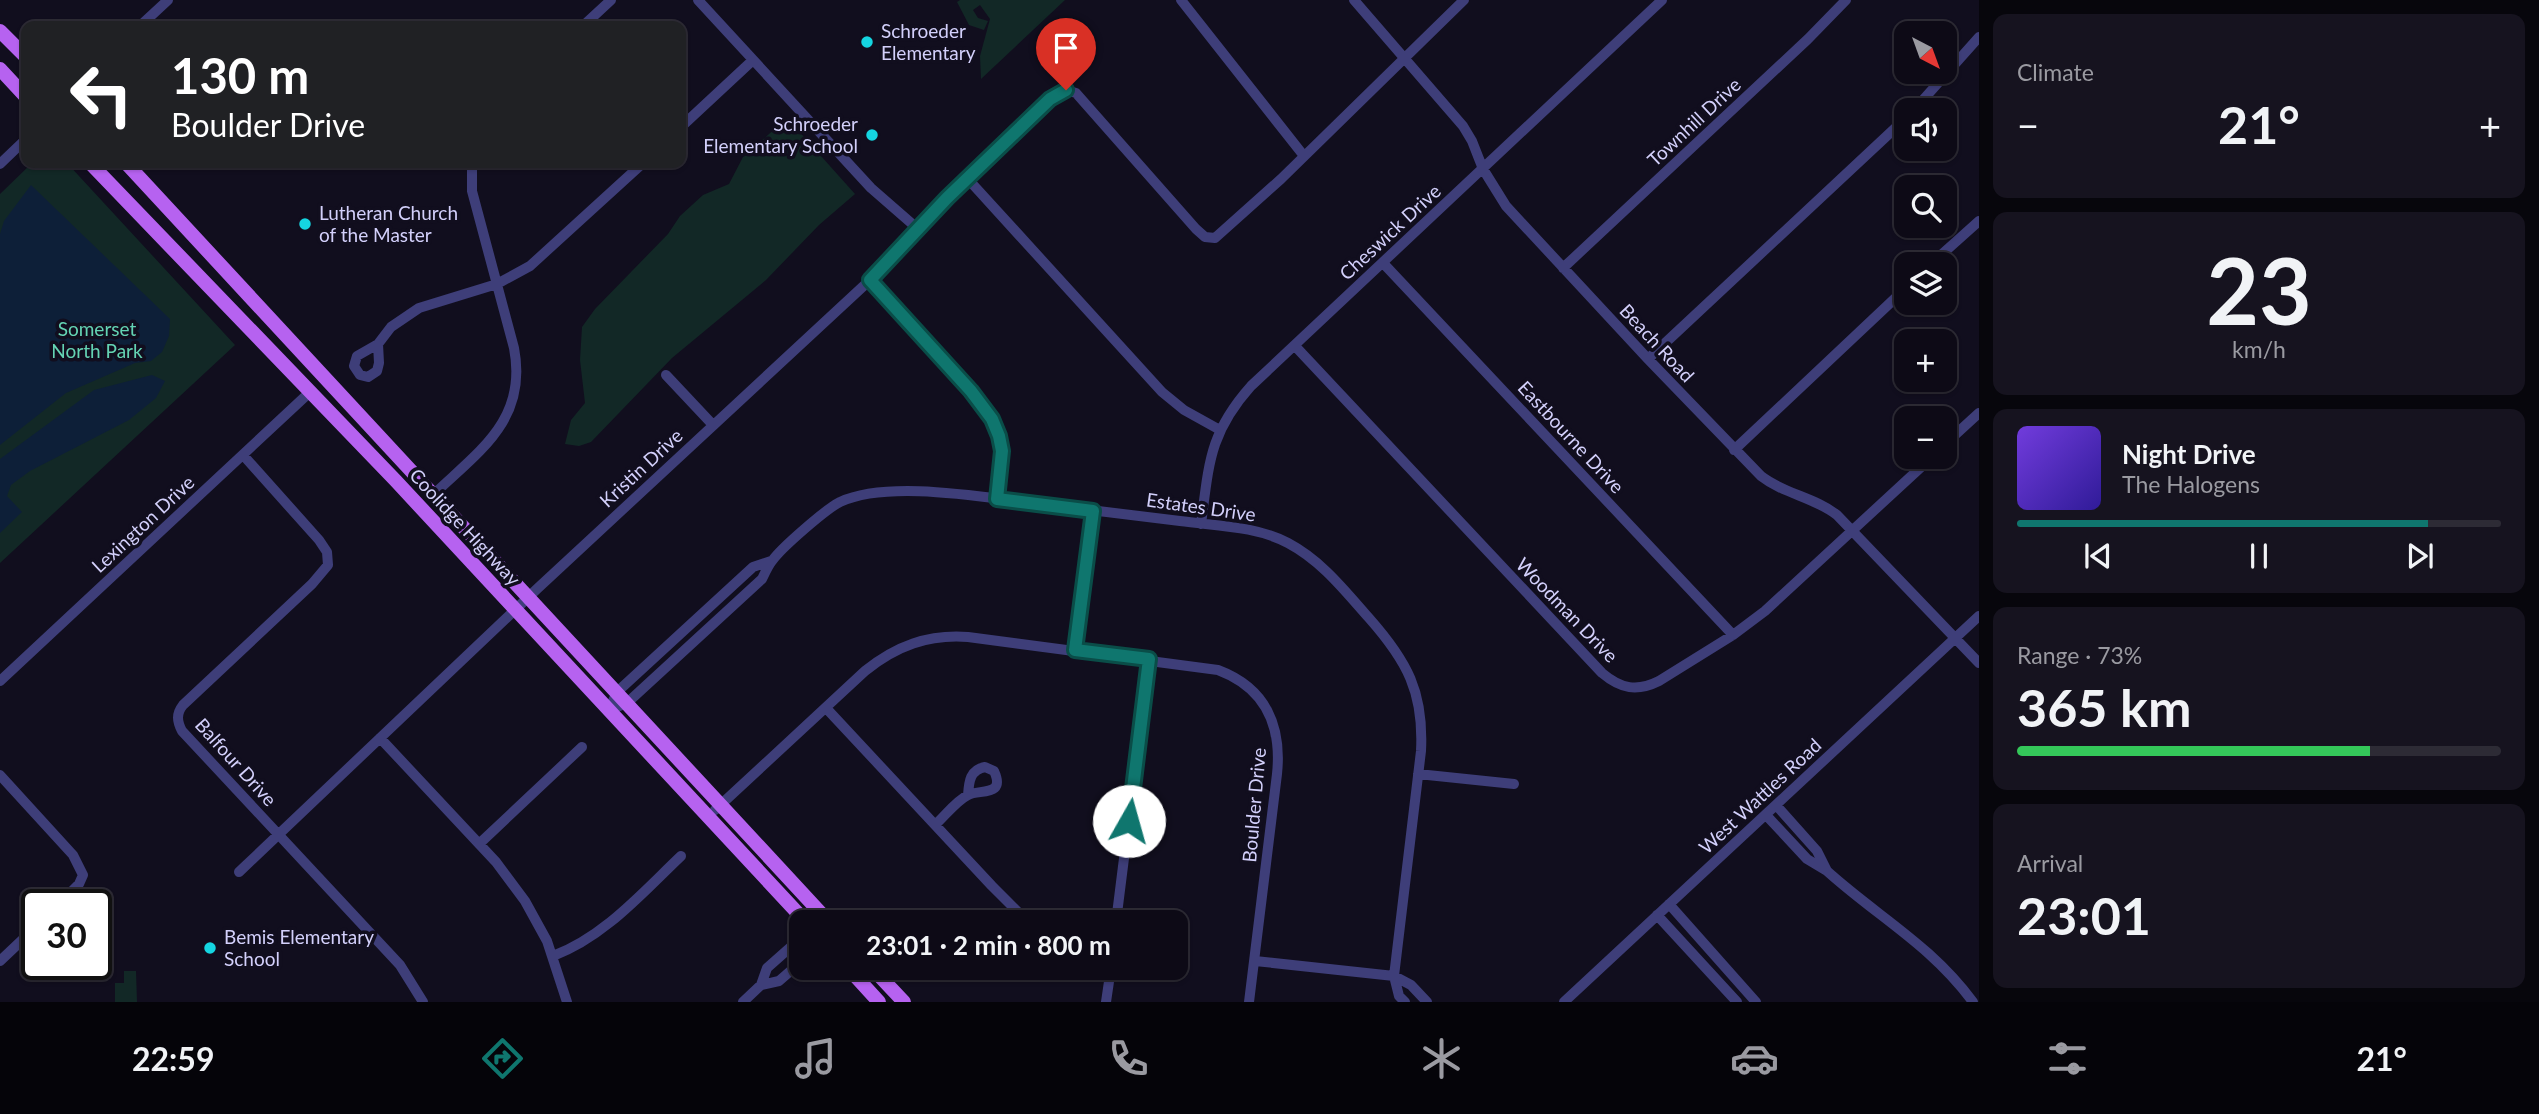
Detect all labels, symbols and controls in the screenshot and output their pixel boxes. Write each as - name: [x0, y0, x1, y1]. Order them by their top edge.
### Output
- pin: [1036, 18, 1096, 90]
- place label: Schroeder Elementary: [881, 19, 976, 64]
- north arrow: [1894, 21, 1956, 84]
- map controls: [1894, 21, 1957, 469]
- icon: arrive: [1047, 29, 1085, 67]
- marker: Schroeder Elementary: [859, 34, 875, 50]
- text: 130 m: [171, 46, 309, 104]
- icon: left: [56, 49, 147, 140]
- text: Climate: [2017, 58, 2094, 86]
- street label: Townhill Drive: [1642, 73, 1745, 171]
- text: 21°: [2218, 93, 2300, 155]
- button: sound: [1894, 98, 1957, 161]
- text: −: [2017, 102, 2039, 148]
- text: +: [2479, 102, 2501, 148]
- text: Boulder Drive: [171, 105, 365, 144]
- place label: Schroeder Elementary School: [703, 112, 858, 157]
- marker: Schroeder Elementary School: [864, 127, 880, 143]
- button: search: [1894, 175, 1957, 238]
- street label: Cheswick Drive: [1334, 179, 1445, 284]
- place label: Lutheran Church of the Master: [319, 201, 458, 246]
- marker: Lutheran Church of the Master: [297, 216, 313, 232]
- text: 23: [2206, 235, 2312, 344]
- button: layers: [1894, 252, 1957, 315]
- street label: Beach Road: [1615, 299, 1699, 386]
- park label: Somerset North Park: [51, 317, 143, 362]
- button: +: [1894, 329, 1957, 392]
- text: km/h: [2232, 335, 2286, 363]
- street label: Eastbourne Drive: [1513, 376, 1629, 498]
- button: −: [1894, 406, 1957, 469]
- street label: Kristin Drive: [595, 423, 687, 512]
- text: Night Drive: [2122, 438, 2256, 470]
- street label: Coolidge Highway: [405, 463, 526, 590]
- street label: Lexington Drive: [87, 470, 199, 577]
- text: The Halogens: [2122, 470, 2260, 498]
- street label: Estates Drive: [1145, 487, 1257, 526]
- icon: previous: [2079, 537, 2117, 575]
- icon: pause: [2240, 537, 2278, 575]
- icon: next: [2401, 537, 2439, 575]
- street label: Woodman Drive: [1512, 553, 1623, 667]
- text: Range · 73%: [2017, 641, 2142, 669]
- text: 365 km: [2017, 676, 2191, 738]
- street label: Balfour Drive: [191, 713, 282, 810]
- street label: West Wattles Road: [1694, 733, 1826, 858]
- street label: Boulder Drive: [1237, 747, 1270, 863]
- position arrow: [1092, 784, 1166, 858]
- text: Arrival: [2017, 849, 2083, 877]
- text: 23:01: [2017, 884, 2151, 946]
- speed limit sign: 30: [21, 889, 112, 980]
- place label: Bemis Elementary School: [224, 925, 374, 970]
- text: 23:01 · 2 min · 800 m: [866, 929, 1111, 961]
- marker: Bemis Elementary School: [202, 940, 218, 956]
- icon: directions: [478, 1034, 527, 1083]
- icon: music: [791, 1034, 840, 1083]
- icon: phone: [1104, 1034, 1153, 1083]
- icon: climate: [1417, 1034, 1466, 1083]
- icon: car: [1730, 1034, 1779, 1083]
- icon: filters: [2043, 1034, 2092, 1083]
- text: 22:59: [132, 1039, 214, 1078]
- text: 21°: [2356, 1039, 2407, 1078]

